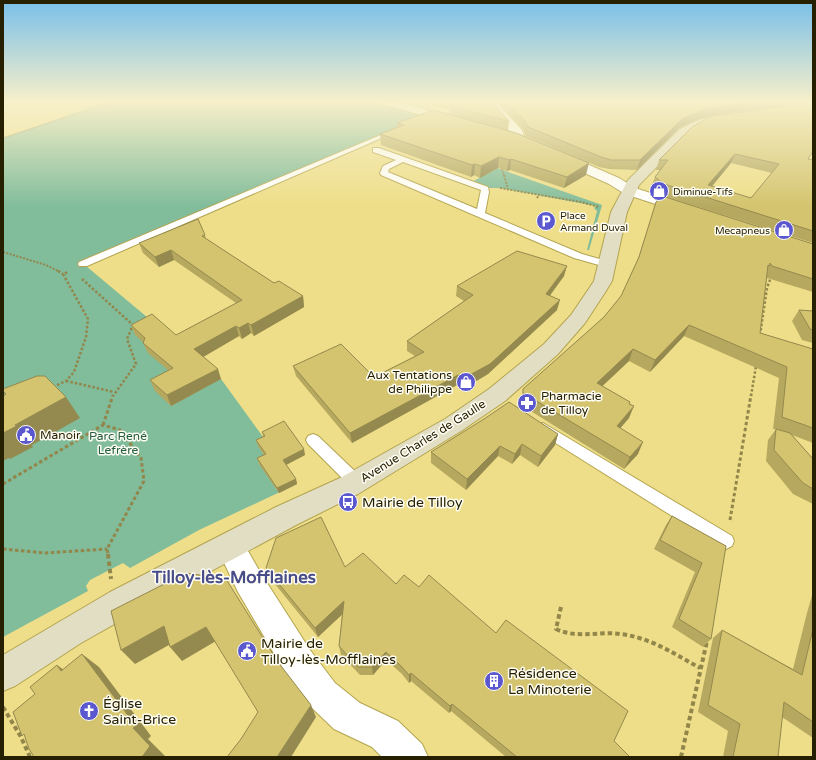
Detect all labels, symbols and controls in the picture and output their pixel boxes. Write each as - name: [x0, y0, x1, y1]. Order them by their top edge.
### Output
- shop icon: Diminue-Tifs: [648, 180, 670, 202]
- place label: Diminue-Tifs: [673, 186, 733, 198]
- parking icon: Place Armand Duval: [535, 210, 557, 232]
- place label: Place Armand Duval: [560, 210, 628, 234]
- shop icon: Mecapneus: [773, 219, 795, 241]
- place label: Mecapneus: [715, 225, 770, 237]
- place label: Aux Tentations de Philippe: [367, 368, 452, 396]
- shop icon: Aux Tentations de Philippe: [455, 371, 477, 393]
- place label: Pharmacie de Tilloy: [541, 389, 602, 417]
- pharmacy icon: Pharmacie de Tilloy: [516, 392, 538, 414]
- street label: Avenue Charles de Gaulle: [358, 397, 488, 485]
- public building icon: Manoir: [15, 424, 37, 446]
- place label: Manoir: [40, 428, 81, 442]
- park label: Parc René Lefrère: [89, 429, 147, 457]
- bus stop icon: Mairie de Tilloy: [337, 491, 359, 513]
- place label: Mairie de Tilloy: [362, 494, 463, 511]
- district label: Tilloy-lès-Mofflaines: [151, 567, 316, 588]
- place label: Mairie de Tilloy-lès-Mofflaines: [261, 635, 396, 668]
- public building icon: Mairie de Tilloy-lès-Mofflaines: [236, 640, 258, 662]
- place label: Résidence La Minoterie: [508, 665, 591, 698]
- building icon: Résidence La Minoterie: [483, 670, 505, 692]
- place label: Église Saint-Brice: [103, 695, 176, 728]
- church icon: Église Saint-Brice: [78, 700, 100, 722]

